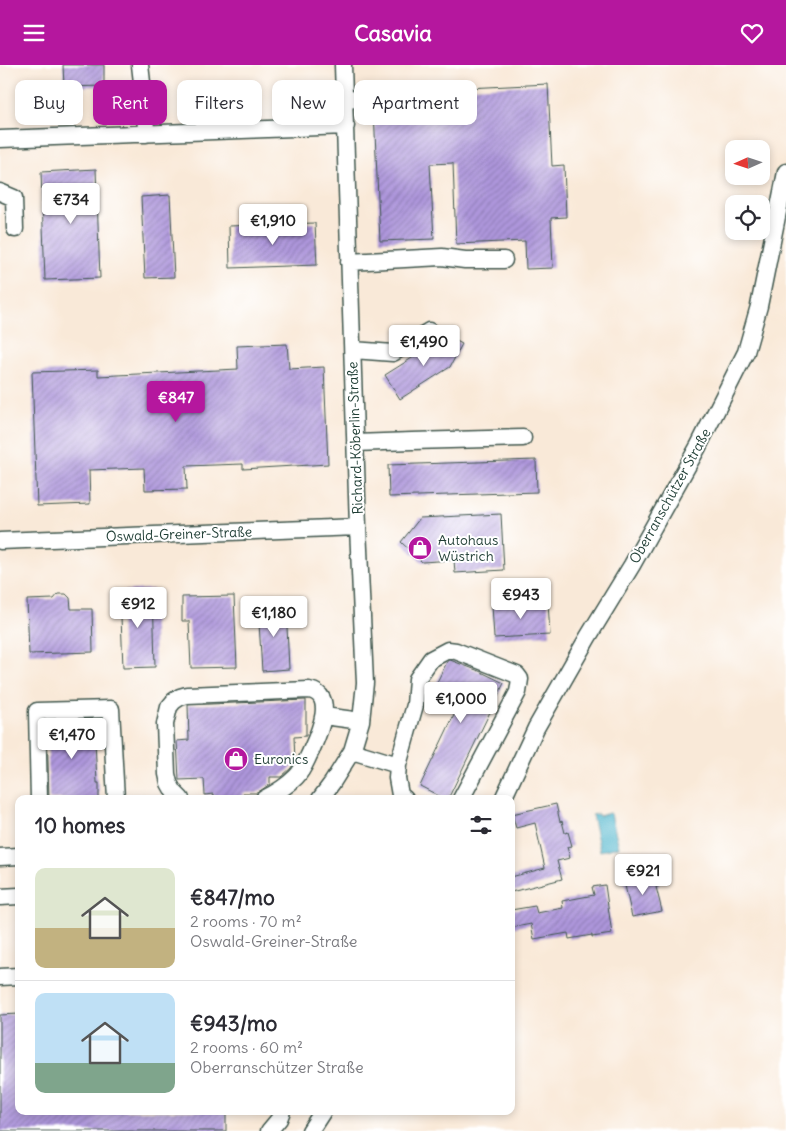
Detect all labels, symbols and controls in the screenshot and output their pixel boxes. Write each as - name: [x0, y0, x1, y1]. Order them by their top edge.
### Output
- icon: menu: [20, 19, 48, 47]
- text: Casavia: [354, 19, 432, 47]
- icon: heart: [738, 19, 766, 47]
- chip: Buy: [15, 80, 83, 125]
- chip: Rent: [93, 80, 167, 125]
- chip: Filters: [177, 80, 262, 125]
- chip: New: [272, 80, 344, 125]
- chip: Apartment: [354, 80, 477, 125]
- north arrow: [725, 140, 770, 185]
- map controls: [725, 140, 770, 240]
- pin: €734: [41, 183, 101, 225]
- text: €734: [53, 189, 89, 209]
- button: locate: [725, 195, 770, 240]
- pin: €1,910: [232, 203, 314, 246]
- text: €1,910: [250, 210, 296, 230]
- pin: €1,490: [383, 325, 465, 367]
- text: €1,490: [400, 331, 448, 351]
- street label: Richard-Köberlin-Straße: [343, 361, 367, 515]
- pin: €847: [146, 381, 206, 423]
- text: €847: [158, 387, 194, 407]
- street label: Oberranschützer Straße: [625, 425, 715, 567]
- street label: Oswald-Greiner-Straße: [105, 522, 253, 546]
- place label: Autohaus Wüstrich: [438, 531, 498, 565]
- shop icon: Autohaus Wüstrich: [407, 535, 433, 561]
- pin: €943: [491, 577, 551, 620]
- text: €943: [502, 584, 540, 604]
- pin: €912: [108, 587, 168, 629]
- text: €912: [121, 593, 155, 613]
- pin: €1,180: [233, 595, 315, 638]
- text: €1,180: [251, 602, 297, 622]
- pin: €1,000: [420, 681, 502, 724]
- text: €1,000: [435, 688, 487, 708]
- pin: €1,470: [31, 717, 113, 760]
- text: €1,470: [49, 724, 95, 744]
- shop icon: Euronics: [223, 746, 249, 772]
- place label: Euronics: [254, 750, 308, 768]
- icon: filters: [467, 811, 495, 839]
- text: 10 homes: [35, 812, 125, 839]
- pin: €921: [613, 853, 673, 896]
- text: €921: [626, 860, 660, 880]
- text: €847/mo: [190, 884, 275, 911]
- icon: home: [75, 888, 135, 948]
- text: 2 rooms · 70 m²: [190, 911, 302, 931]
- text: Oswald-Greiner-Straße: [190, 931, 358, 951]
- text: €943/mo: [190, 1010, 277, 1037]
- icon: home: [75, 1013, 135, 1073]
- text: 2 rooms · 60 m²: [190, 1037, 303, 1057]
- text: Oberranschützer Straße: [190, 1057, 364, 1077]

